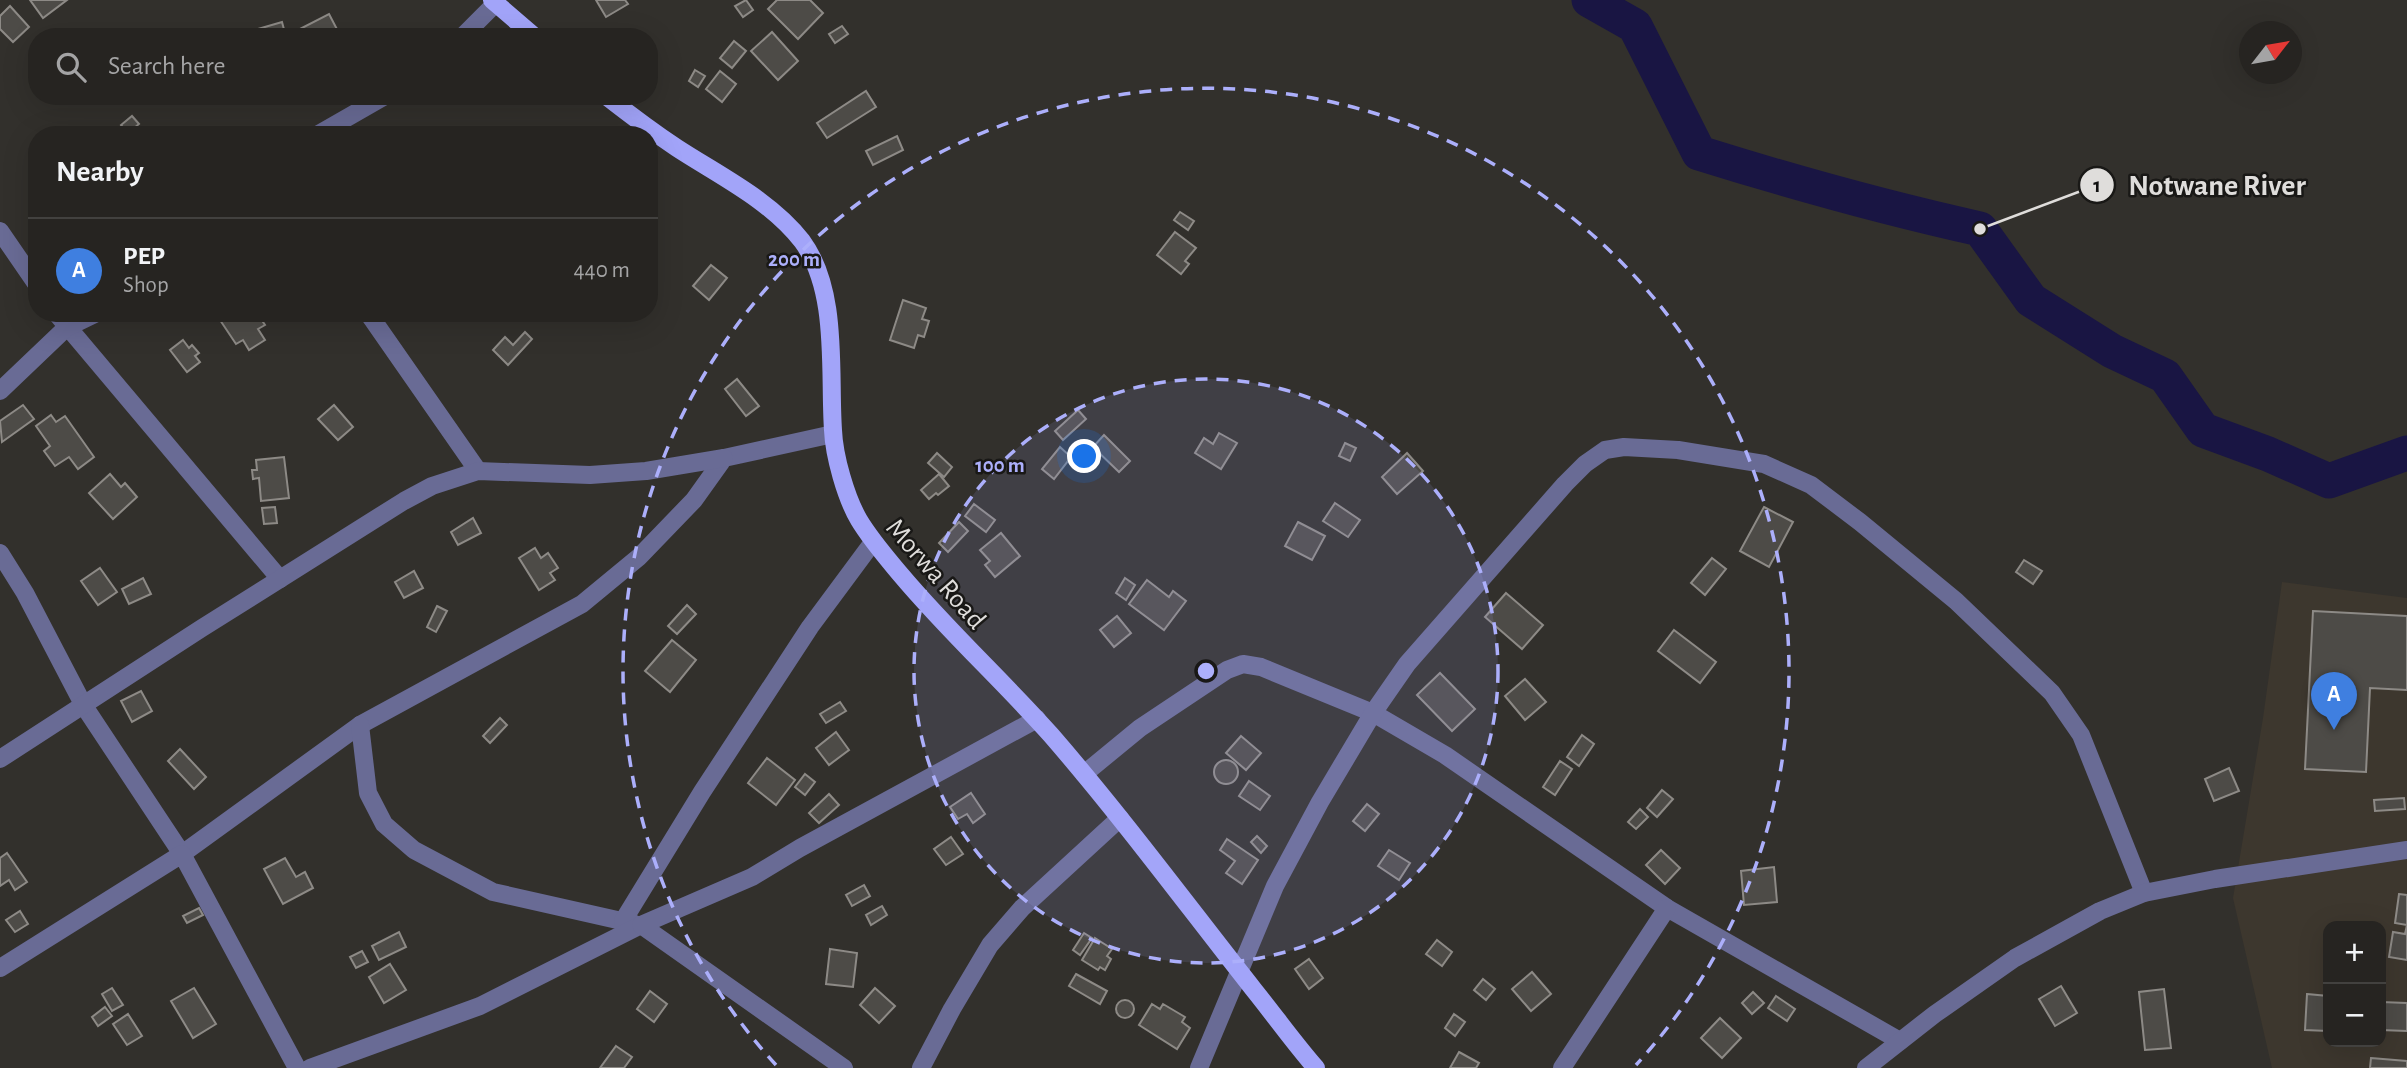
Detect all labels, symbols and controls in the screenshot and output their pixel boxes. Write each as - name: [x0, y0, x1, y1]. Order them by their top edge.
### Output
- north arrow: [2239, 21, 2302, 84]
- search box: [28, 28, 658, 105]
- icon: search: [52, 48, 90, 86]
- text: Search here: [108, 53, 226, 79]
- text: Nearby: [56, 157, 144, 187]
- callout: Notwane River: [2079, 159, 2320, 210]
- text: Notwane River: [2128, 171, 2306, 201]
- text: 1: [2093, 175, 2101, 196]
- text: PEP: [123, 243, 165, 269]
- text: 200 m: [768, 249, 820, 270]
- text: A: [72, 259, 86, 282]
- text: 440 m: [574, 259, 630, 282]
- text: Shop: [123, 274, 169, 297]
- your location: [1067, 439, 1101, 473]
- text: 100 m: [975, 455, 1025, 476]
- street label: Morwa Road: [880, 514, 991, 635]
- centre of rings: [1194, 659, 1218, 683]
- pin: A: [2311, 672, 2357, 730]
- map controls: [2323, 921, 2386, 1047]
- button: +: [2323, 921, 2386, 984]
- button: −: [2323, 984, 2386, 1047]

